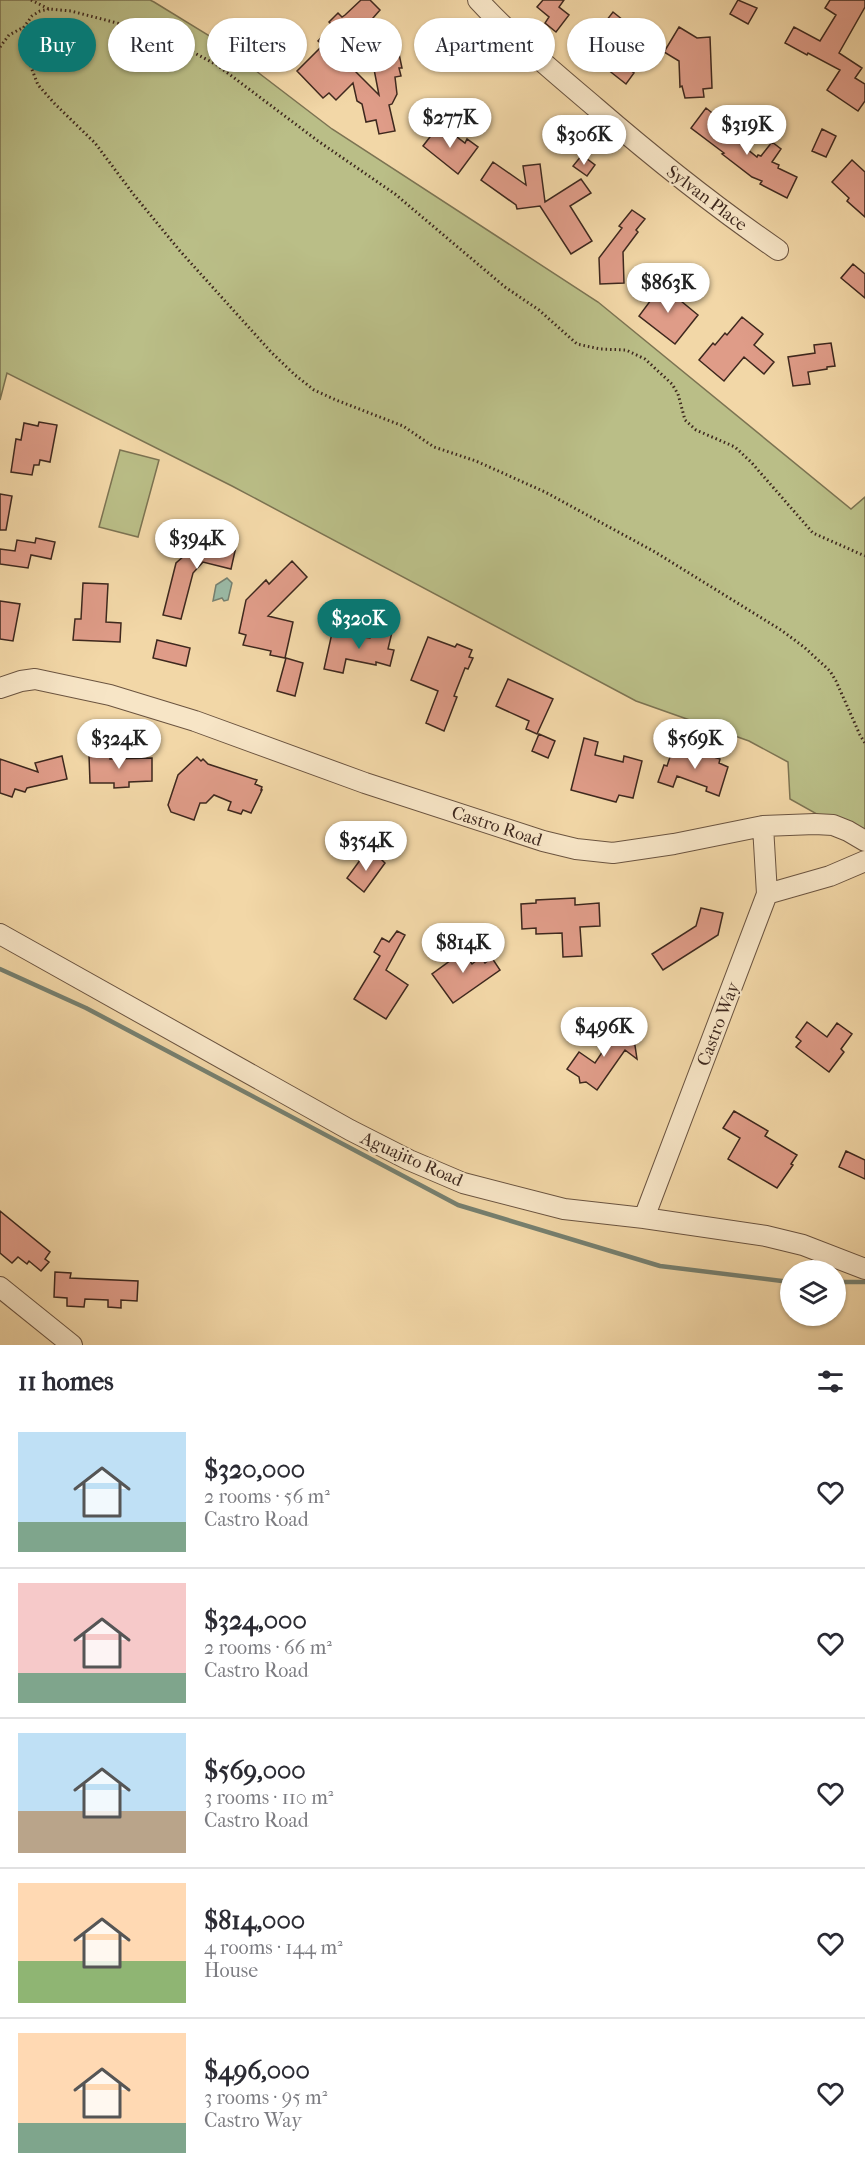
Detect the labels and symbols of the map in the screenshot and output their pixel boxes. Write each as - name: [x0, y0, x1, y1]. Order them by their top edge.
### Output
- pin: $277K: [408, 98, 492, 149]
- pin: $319K: [705, 105, 789, 156]
- pin: $306K: [542, 115, 626, 166]
- street label: Sylvan Place: [662, 161, 751, 236]
- pin: $863K: [626, 263, 710, 314]
- pin: $394K: [155, 519, 239, 570]
- pin: $320K: [317, 599, 401, 650]
- pin: $324K: [77, 719, 161, 770]
- pin: $569K: [653, 719, 737, 770]
- street label: Castro Road: [449, 802, 545, 851]
- pin: $354K: [324, 821, 408, 872]
- pin: $814K: [421, 923, 505, 974]
- street label: Castro Way: [693, 978, 745, 1069]
- pin: $496K: [562, 1007, 646, 1058]
- street label: Aguajito Road: [357, 1127, 466, 1191]

